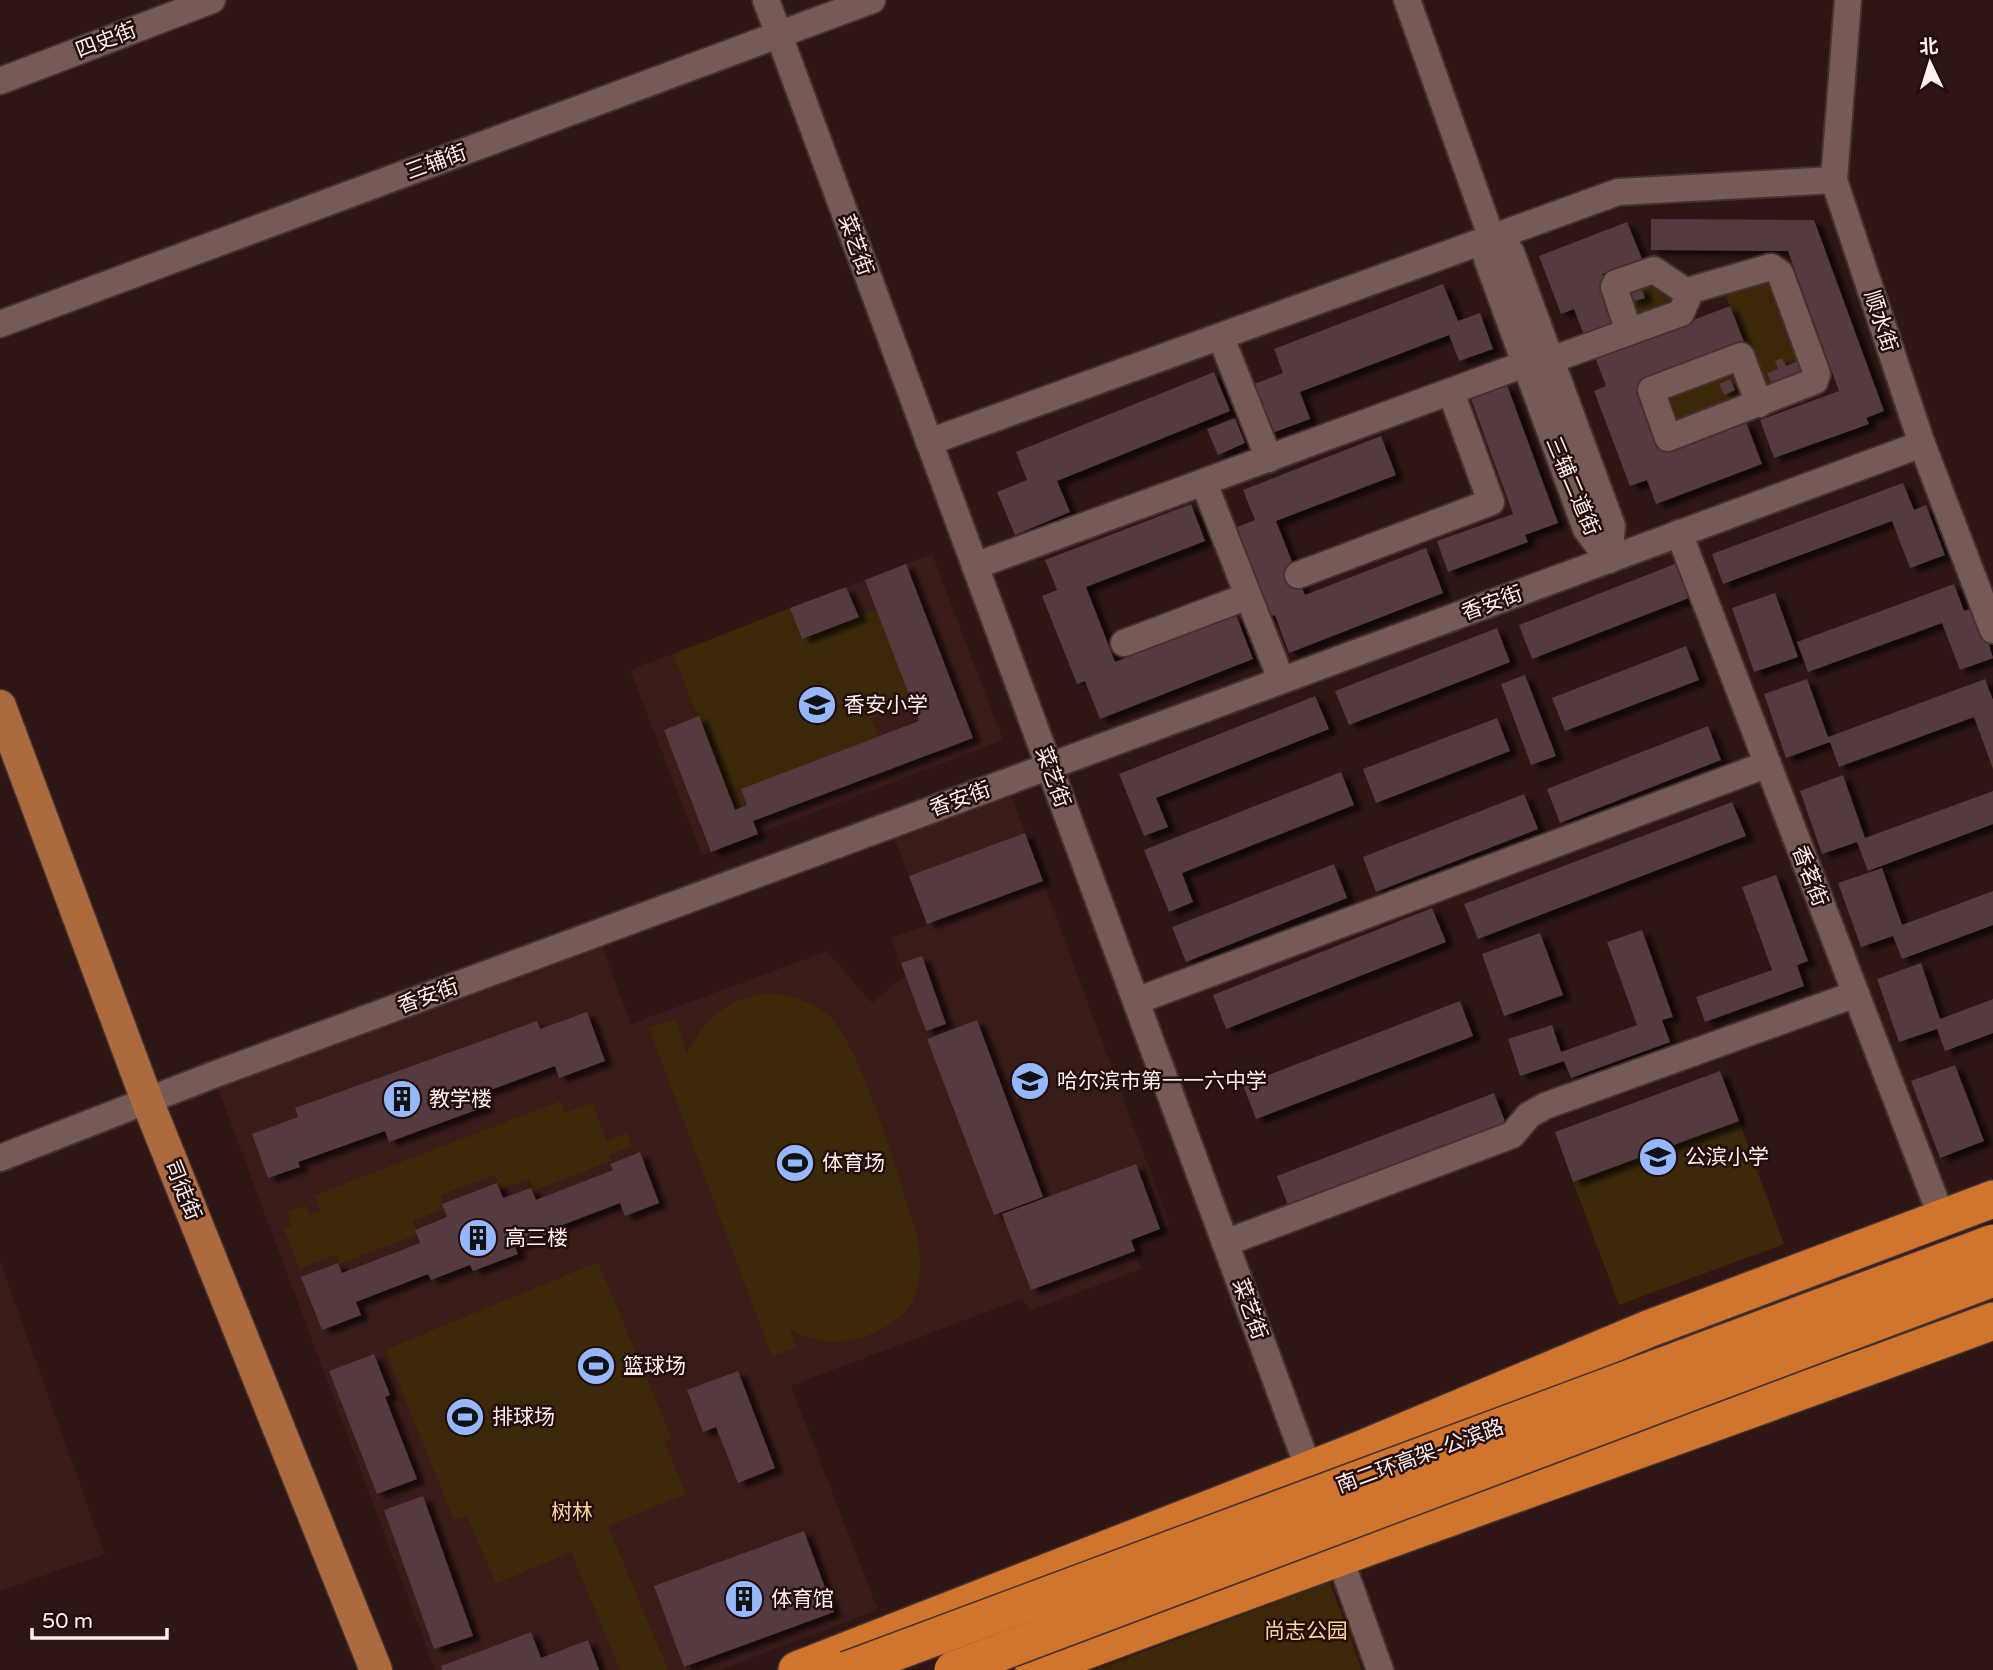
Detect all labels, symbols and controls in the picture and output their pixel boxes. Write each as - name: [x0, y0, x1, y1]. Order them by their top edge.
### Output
- street label: 四史街: [72, 18, 140, 63]
- north arrow: [1895, 28, 1965, 98]
- text: 北: [1919, 35, 1939, 59]
- street label: 三辅街: [402, 140, 470, 185]
- street label: 菜艺街: [833, 211, 878, 279]
- street label: 顺水街: [1859, 287, 1902, 355]
- street label: 三辅二道街: [1541, 433, 1605, 539]
- street label: 香安街: [1458, 581, 1526, 626]
- school or university icon: 香安小学: [796, 684, 838, 726]
- place label: 香安小学: [844, 693, 928, 718]
- street label: 菜艺街: [1030, 743, 1075, 811]
- street label: 香安街: [926, 777, 994, 822]
- street label: 香茗街: [1787, 842, 1832, 910]
- street label: 香安街: [394, 974, 462, 1019]
- school or university icon: 哈尔滨市第一一六中学: [1009, 1060, 1051, 1102]
- place label: 哈尔滨市第一一六中学: [1057, 1069, 1267, 1094]
- building icon: 教学楼: [381, 1078, 423, 1120]
- place label: 教学楼: [429, 1087, 492, 1112]
- school or university icon: 公滨小学: [1637, 1136, 1679, 1178]
- sports icon: 体育场: [774, 1142, 816, 1184]
- place label: 公滨小学: [1685, 1145, 1769, 1170]
- place label: 体育场: [822, 1151, 885, 1176]
- street label: 司徒街: [159, 1156, 206, 1224]
- building icon: 高三楼: [457, 1217, 499, 1259]
- place label: 高三楼: [505, 1226, 568, 1251]
- street label: 菜艺街: [1227, 1275, 1272, 1343]
- sports icon: 篮球场: [575, 1345, 617, 1387]
- place label: 篮球场: [623, 1354, 686, 1379]
- sports icon: 排球场: [444, 1396, 486, 1438]
- place label: 排球场: [492, 1405, 555, 1430]
- street label: 南二环高架-公滨路: [1333, 1415, 1507, 1498]
- park label: 树林: [551, 1500, 593, 1525]
- building icon: 体育馆: [723, 1578, 765, 1620]
- place label: 体育馆: [771, 1587, 834, 1612]
- scale bar: [32, 1596, 166, 1640]
- text: 50 m: [42, 1609, 93, 1634]
- park label: 尚志公园: [1264, 1619, 1348, 1644]

